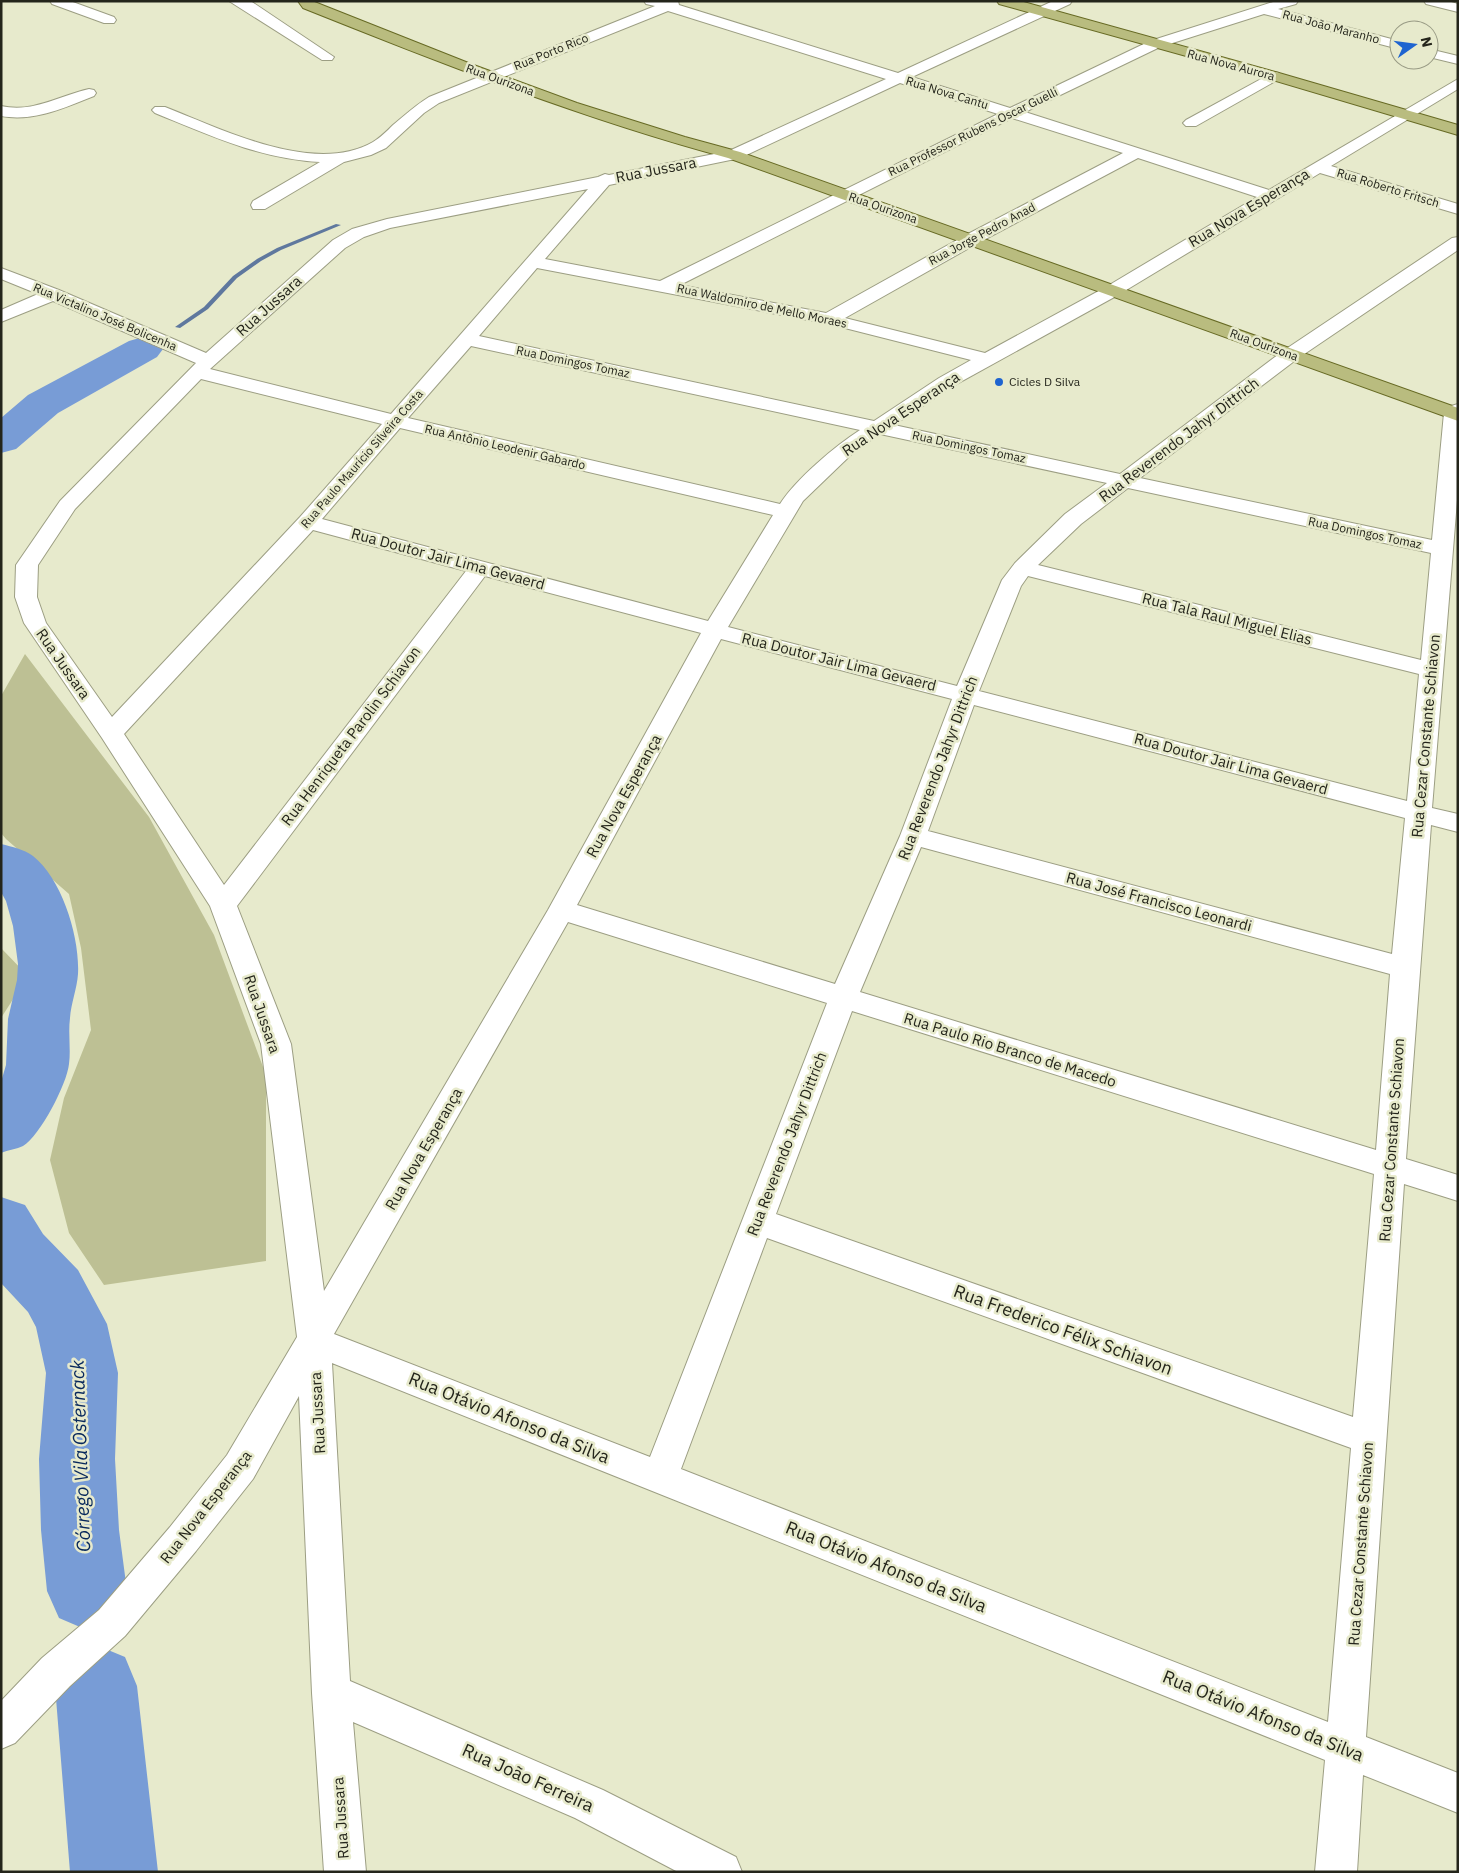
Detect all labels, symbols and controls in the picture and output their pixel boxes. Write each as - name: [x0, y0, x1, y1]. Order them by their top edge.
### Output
- street label: Rua João Maranho: [1281, 6, 1382, 47]
- north arrow: [1389, 20, 1439, 70]
- street label: Rua Porto Rico: [511, 30, 591, 73]
- text: N: [1417, 35, 1437, 49]
- street label: Rua Nova Aurora: [1186, 46, 1277, 84]
- street label: Rua Ourizona: [464, 60, 537, 99]
- street label: Rua Nova Cantu: [904, 73, 990, 112]
- street label: Rua Professor Rubens Oscar Guelli: [886, 84, 1060, 179]
- street label: Rua Jussara: [614, 152, 698, 187]
- street label: Rua Nova Esperança: [1185, 164, 1313, 251]
- street label: Rua Roberto Fritsch: [1335, 165, 1441, 210]
- street label: Rua Ourizona: [847, 189, 920, 227]
- street label: Rua Jorge Pedro Anad: [926, 199, 1038, 268]
- street label: Rua Jussara: [232, 271, 305, 340]
- street label: Rua Victalino José Bolicenha: [31, 279, 180, 354]
- street label: Rua Waldomiro de Mello Moraes: [676, 280, 849, 331]
- street label: Rua Ourizona: [1228, 325, 1301, 364]
- street label: Rua Domingos Tomaz: [515, 342, 632, 381]
- street label: Rua Nova Esperança: [838, 367, 963, 460]
- street label: Rua Reverendo Jahyr Dittrich: [1095, 373, 1263, 506]
- place label: Cicles D Silva: [1009, 374, 1081, 389]
- marker: Cicles D Silva: [993, 376, 1005, 388]
- street label: Rua Paulo Maurício Silveira Costa: [297, 386, 426, 531]
- street label: Rua Antônio Leodenir Gabardo: [423, 421, 587, 472]
- street label: Rua Domingos Tomaz: [911, 427, 1028, 466]
- street label: Rua Domingos Tomaz: [1307, 513, 1424, 552]
- street label: Rua Doutor Jair Lima Gevaerd: [349, 523, 547, 594]
- street label: Rua Tala Raul Miguel Elias: [1140, 588, 1314, 649]
- street label: Rua Jussara: [32, 625, 95, 703]
- street label: Rua Doutor Jair Lima Gevaerd: [740, 628, 938, 695]
- street label: Rua Cezar Constante Schiavon: [1407, 634, 1444, 838]
- street label: Rua Henriqueta Parolin Schiavon: [277, 642, 424, 829]
- street label: Rua Reverendo Jahyr Dittrich: [894, 673, 981, 863]
- street label: Rua Doutor Jair Lima Gevaerd: [1132, 728, 1330, 799]
- street label: Rua Nova Esperança: [582, 731, 665, 861]
- street label: Rua José Francisco Leonardi: [1064, 868, 1254, 935]
- street label: Rua Jussara: [240, 972, 285, 1056]
- street label: Rua Paulo Rio Branco de Macedo: [902, 1008, 1119, 1091]
- street label: Rua Cezar Constante Schiavon: [1375, 1038, 1408, 1242]
- street label: Rua Reverendo Jahyr Dittrich: [743, 1049, 830, 1239]
- street label: Rua Nova Esperança: [381, 1084, 466, 1213]
- street label: Rua Frederico Félix Schiavon: [951, 1279, 1176, 1380]
- water label: Córrego Vila Osternack: [65, 1359, 95, 1552]
- street label: Rua Otávio Afonso da Silva: [405, 1367, 613, 1469]
- street label: Rua Jussara: [306, 1372, 329, 1454]
- street label: Rua Cezar Constante Schiavon: [1344, 1442, 1377, 1646]
- street label: Rua Nova Esperança: [156, 1447, 256, 1567]
- street label: Rua Otávio Afonso da Silva: [782, 1516, 990, 1618]
- street label: Rua Otávio Afonso da Silva: [1159, 1665, 1367, 1767]
- street label: Rua João Ferreira: [459, 1738, 598, 1817]
- street label: Rua Jussara: [328, 1777, 353, 1860]

